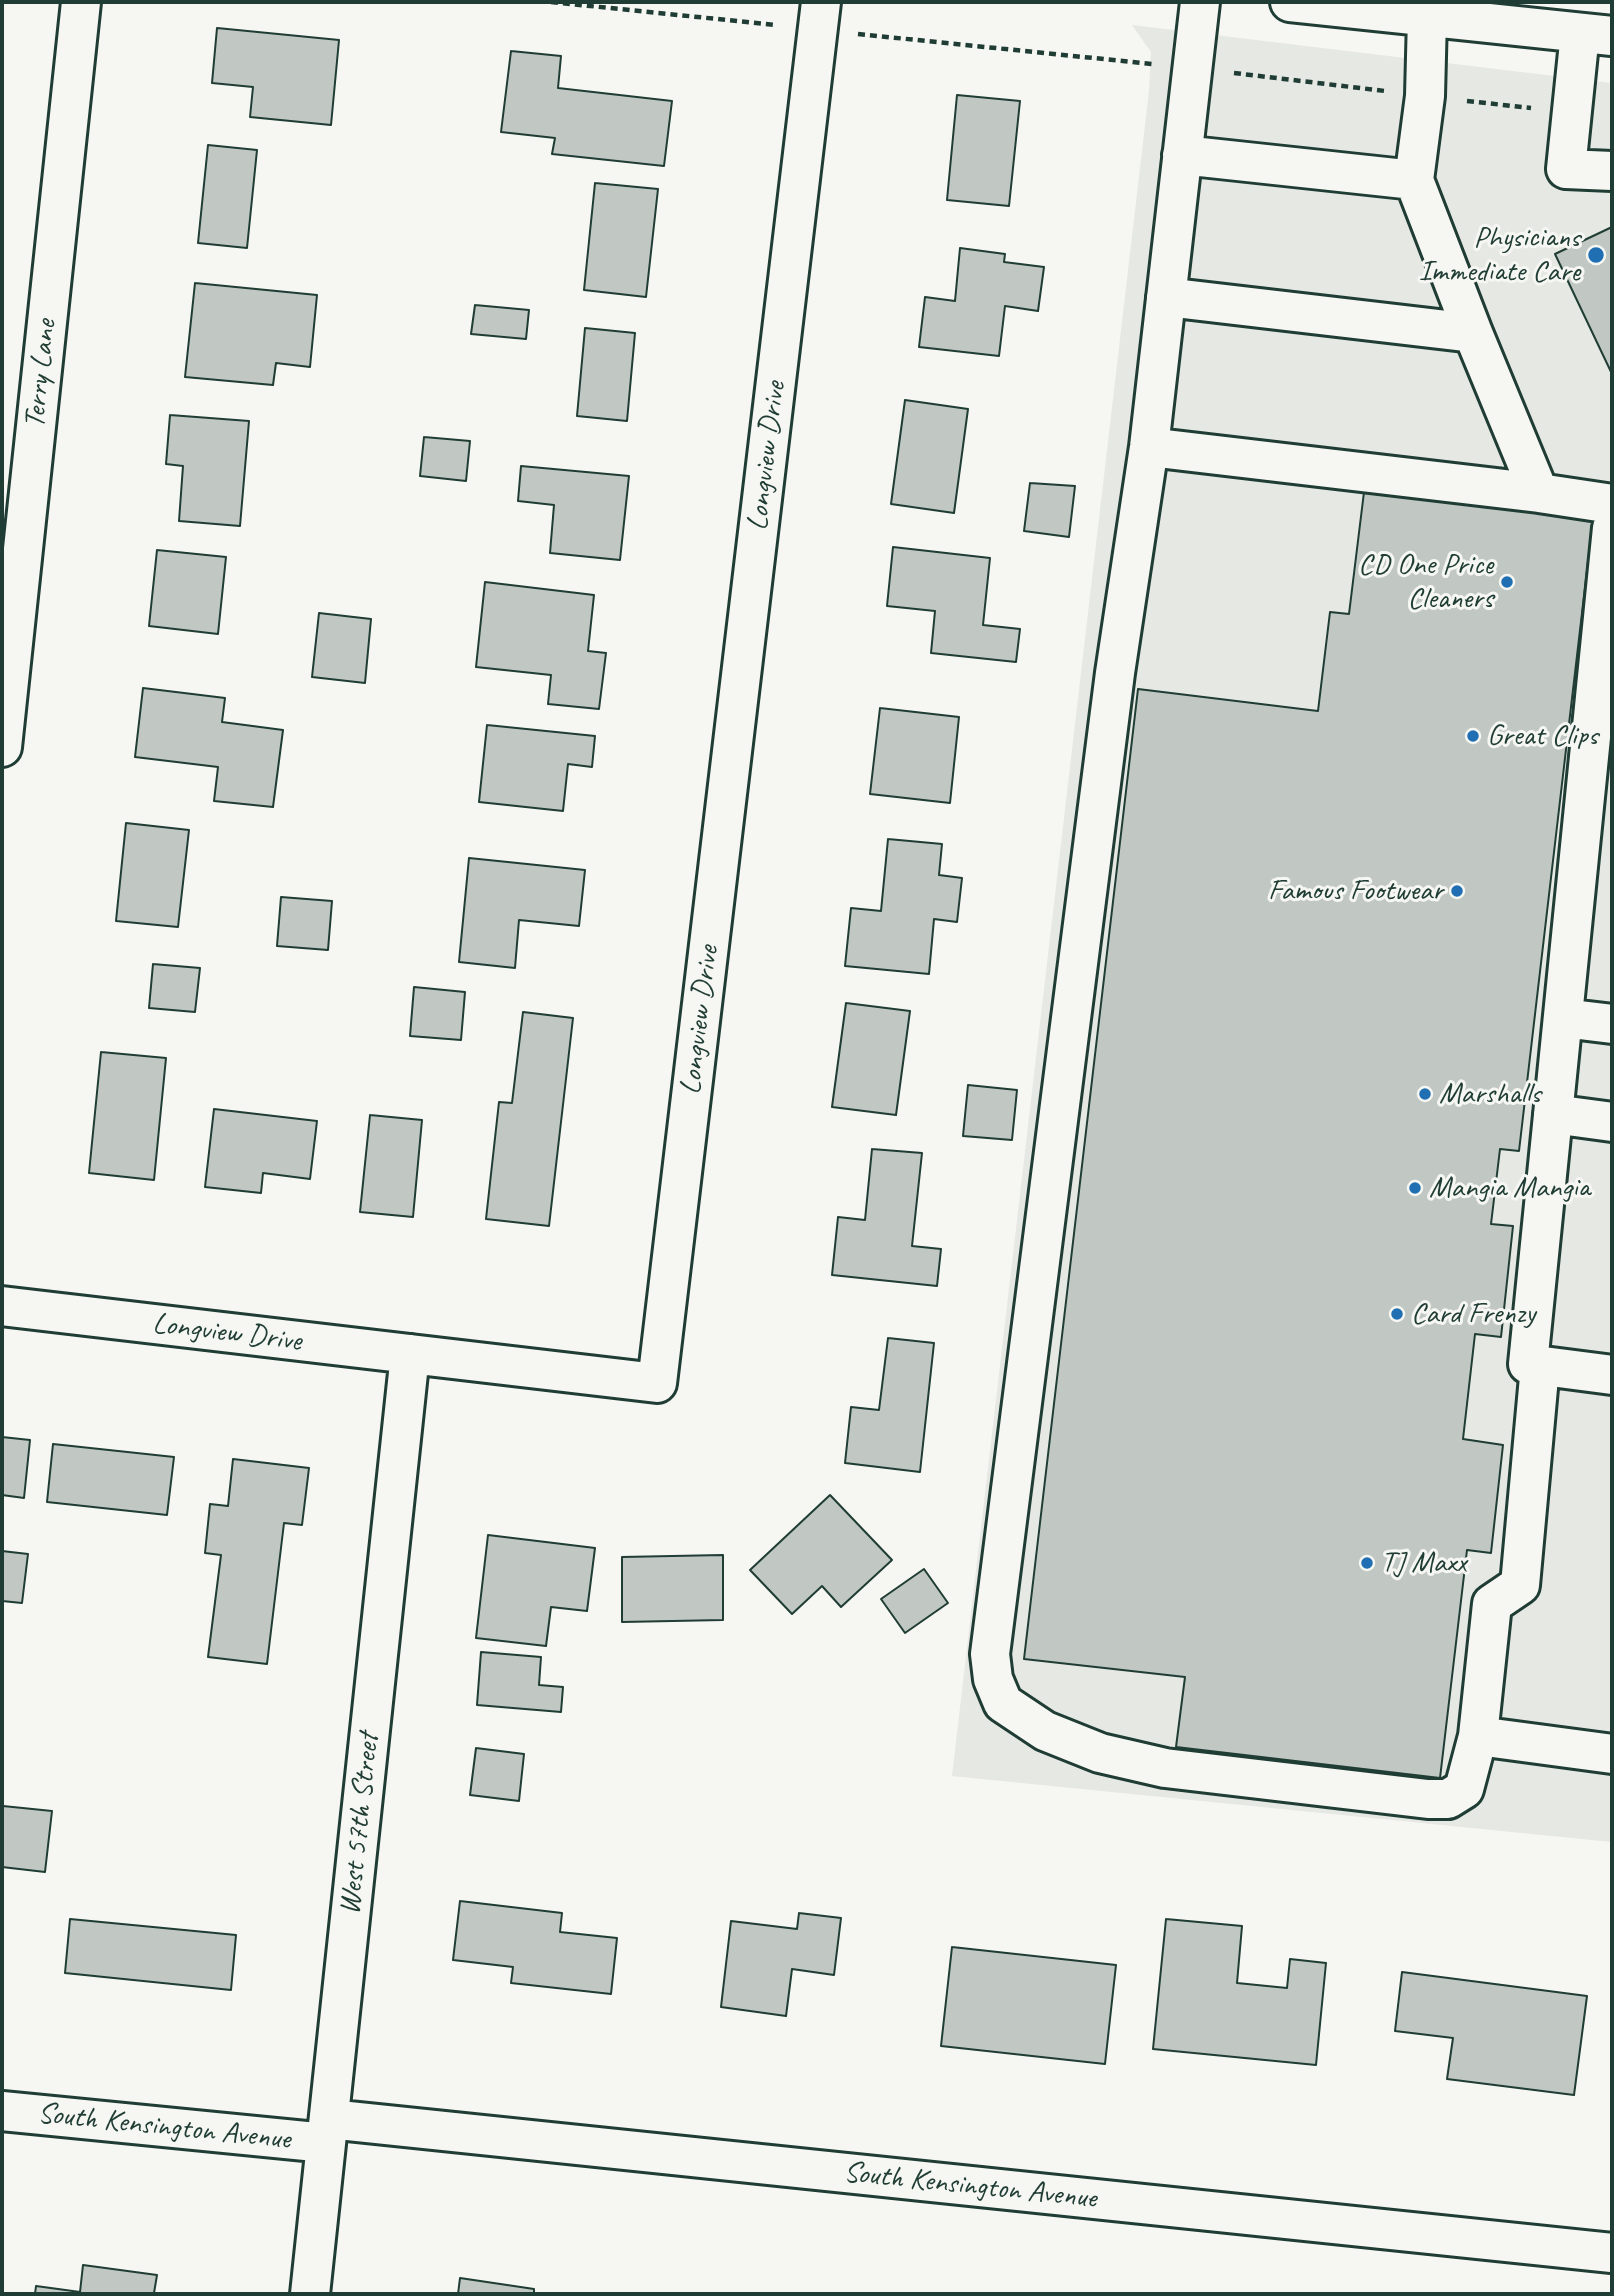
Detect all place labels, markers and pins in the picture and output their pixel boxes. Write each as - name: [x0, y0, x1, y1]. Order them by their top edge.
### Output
- place label: Physicians Immediate Care: [1419, 220, 1580, 290]
- marker: Physicians Immediate Care: [1586, 245, 1606, 265]
- place label: CD One Price Cleaners: [1358, 547, 1493, 618]
- marker: CD One Price Cleaners: [1499, 574, 1515, 590]
- place label: Great Clips: [1487, 718, 1598, 754]
- marker: Great Clips: [1465, 728, 1481, 744]
- place label: Famous Footwear: [1268, 873, 1443, 909]
- marker: Famous Footwear: [1449, 883, 1465, 899]
- place label: Marshalls: [1439, 1076, 1541, 1112]
- marker: Marshalls: [1417, 1086, 1433, 1102]
- place label: Mangia Mangia: [1429, 1170, 1590, 1206]
- marker: Mangia Mangia: [1407, 1180, 1423, 1196]
- place label: Card Frenzy: [1411, 1296, 1535, 1332]
- marker: Card Frenzy: [1389, 1306, 1405, 1322]
- place label: TJ Maxx: [1381, 1545, 1466, 1581]
- marker: TJ Maxx: [1359, 1555, 1375, 1571]

